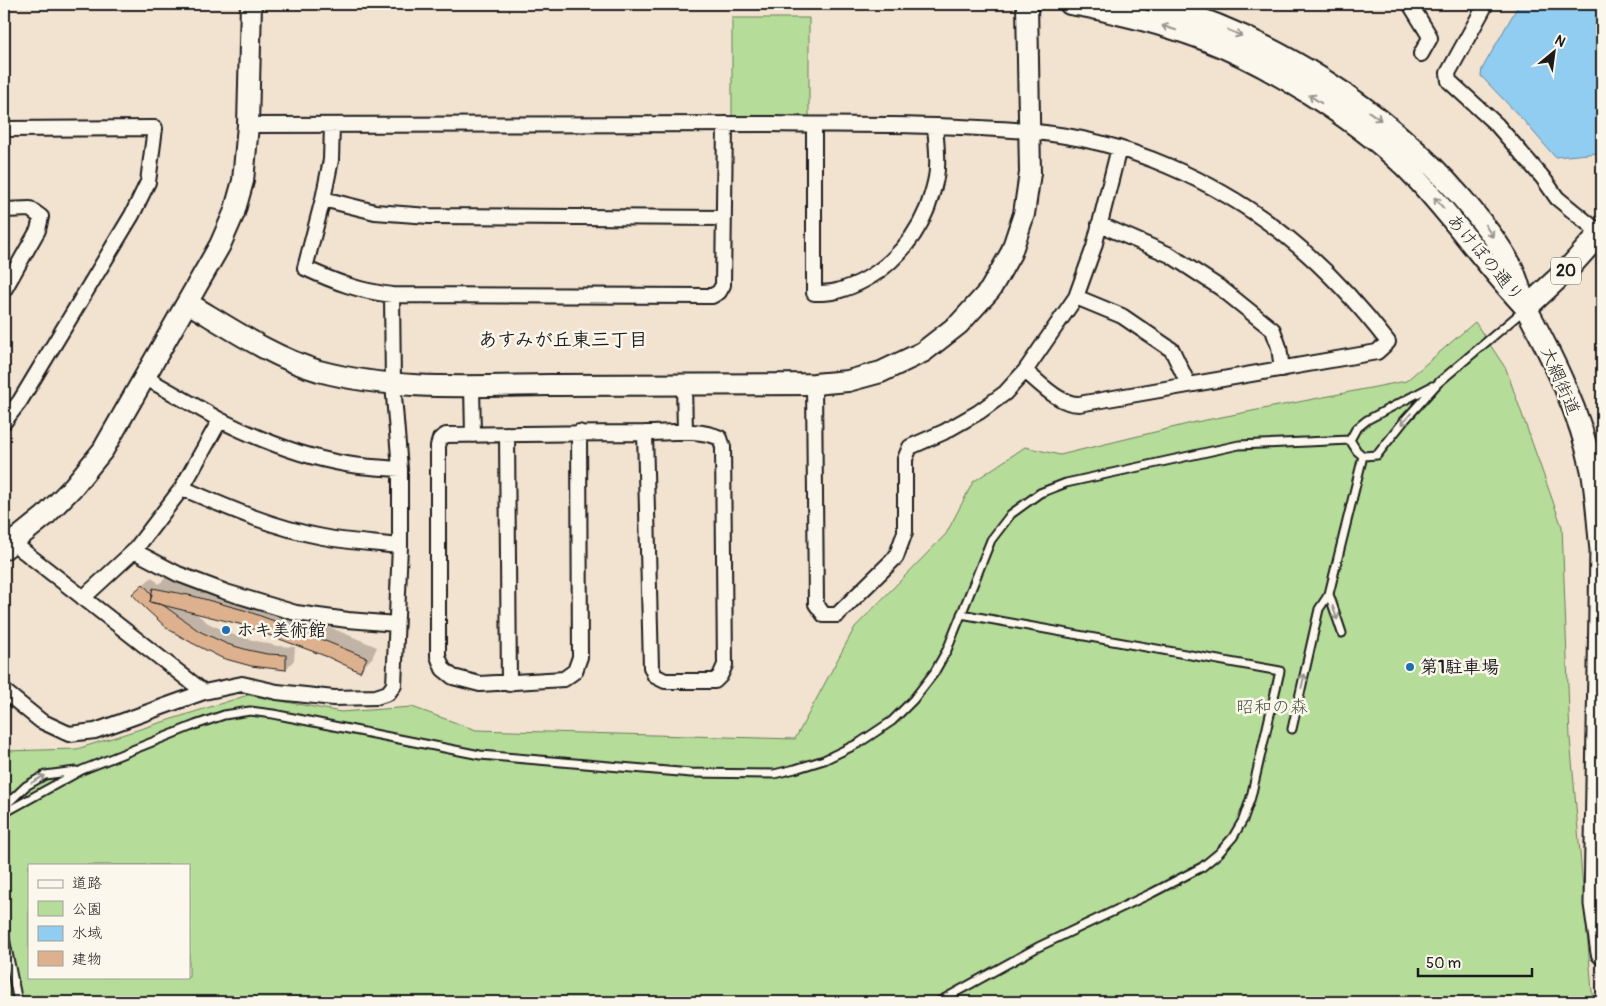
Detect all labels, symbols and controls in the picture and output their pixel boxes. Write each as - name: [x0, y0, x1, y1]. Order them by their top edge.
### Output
- one-way arrow: [1162, 23, 1178, 33]
- north arrow: [1528, 28, 1578, 78]
- one-way arrow: [1227, 29, 1242, 39]
- text: N: [1552, 31, 1568, 51]
- one-way arrow: [1309, 93, 1323, 103]
- one-way arrow: [1368, 111, 1382, 121]
- one-way arrow: [1433, 197, 1444, 210]
- street label: あけぼの通り: [1441, 209, 1529, 307]
- one-way arrow: [1484, 223, 1494, 237]
- road number: 20: [1551, 258, 1581, 284]
- district label: あすみが丘東三丁目: [478, 328, 648, 352]
- street label: 大網街道: [1535, 343, 1585, 419]
- one-way arrow: [1400, 413, 1412, 426]
- one-way arrow: [1331, 605, 1340, 620]
- place label: ホキ美術館: [236, 619, 326, 642]
- marker: ホキ美術館: [220, 624, 232, 636]
- place label: 第1駐車場: [1420, 656, 1499, 679]
- marker: 第1駐車場: [1404, 661, 1416, 673]
- one-way arrow: [1299, 674, 1308, 690]
- park label: 昭和の森: [1236, 696, 1308, 719]
- one-way arrow: [31, 774, 46, 784]
- legend: [28, 864, 190, 978]
- text: 道路: [72, 874, 102, 893]
- text: 公園: [72, 900, 102, 919]
- text: 水域: [72, 924, 102, 943]
- scale bar: [1418, 946, 1532, 978]
- text: 建物: [72, 950, 102, 969]
- text: 50 m: [1426, 954, 1461, 973]

